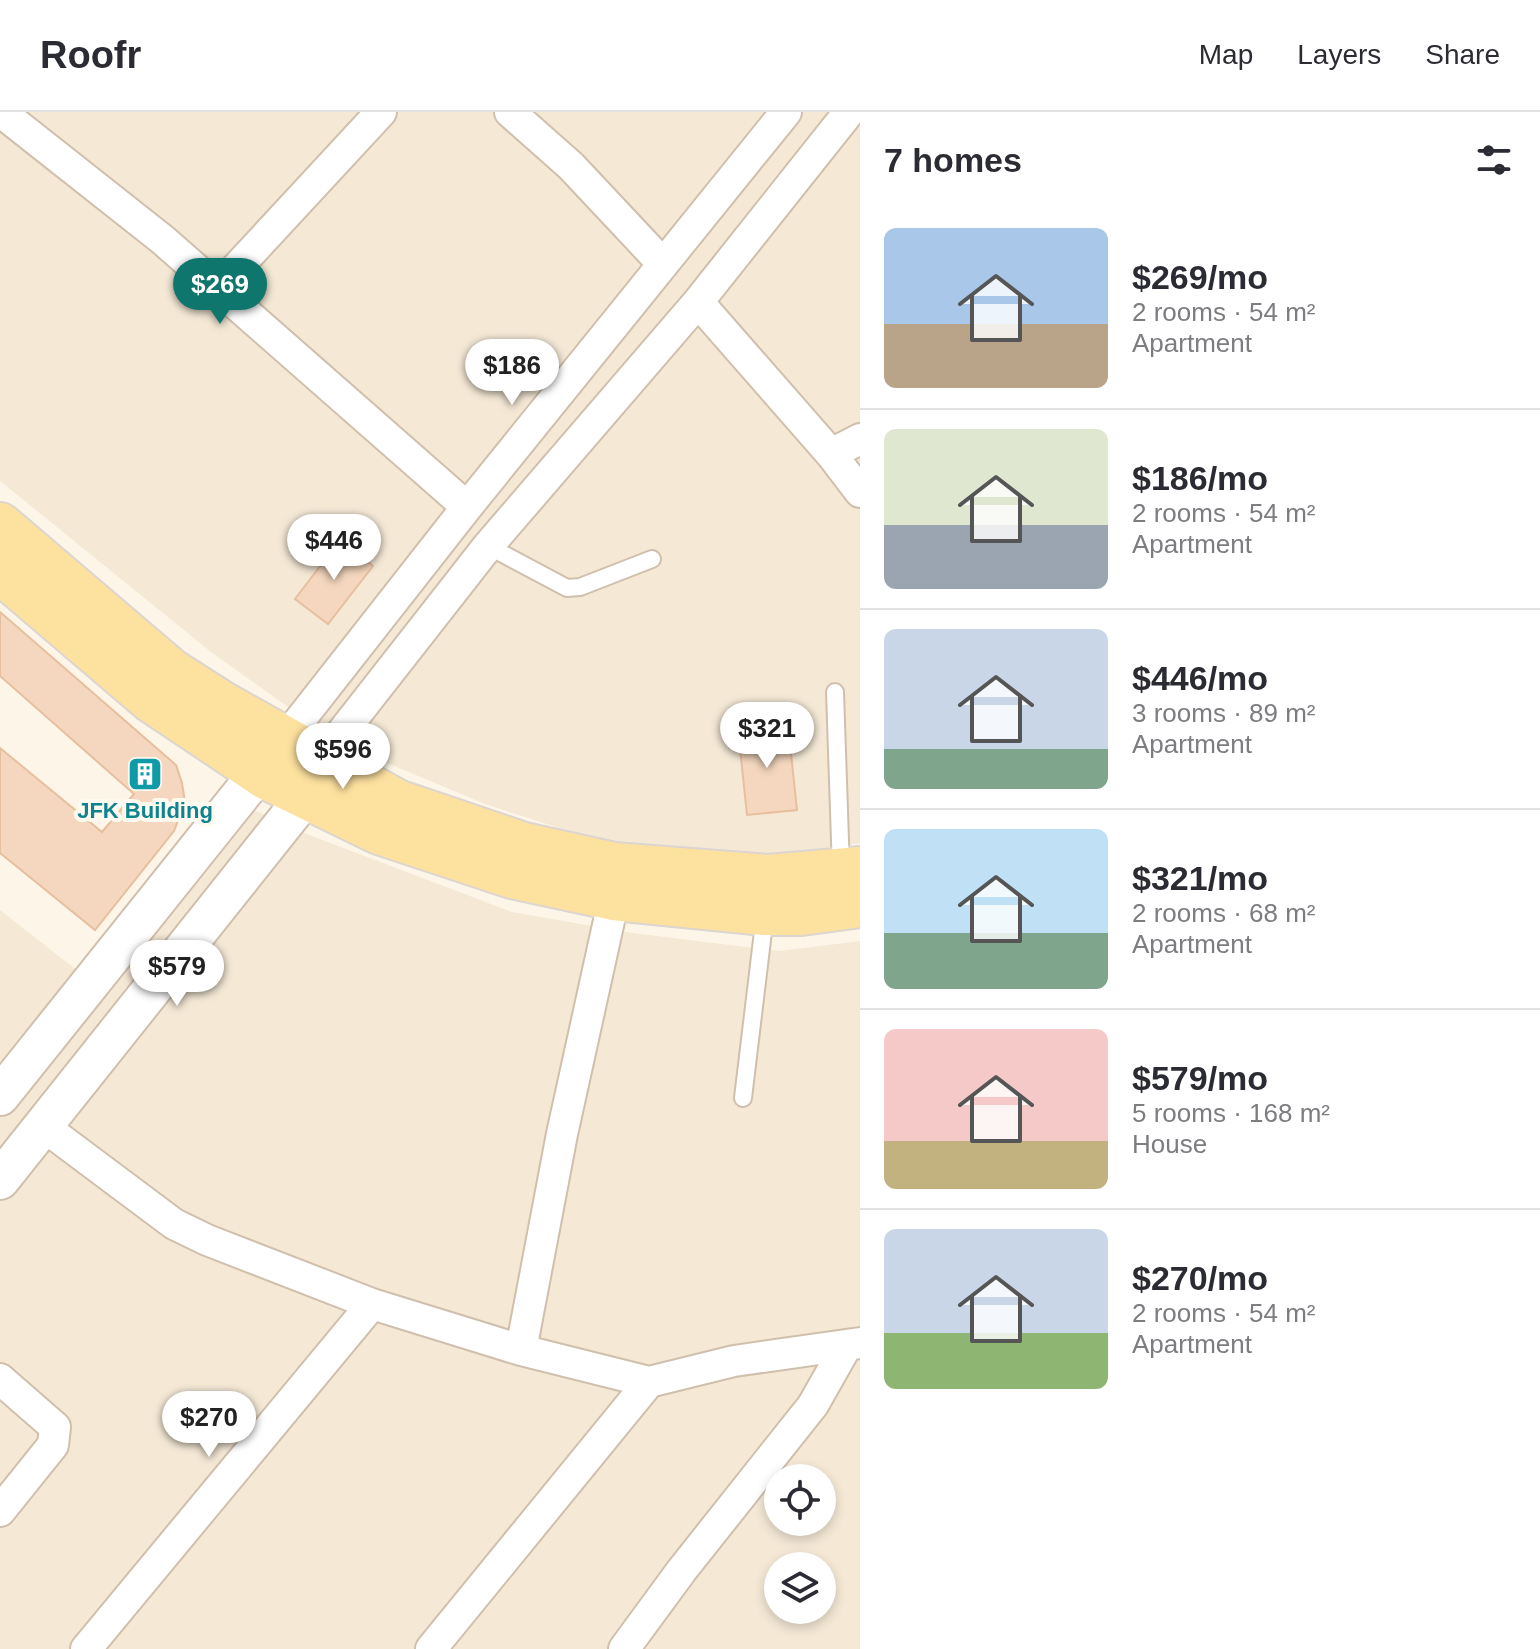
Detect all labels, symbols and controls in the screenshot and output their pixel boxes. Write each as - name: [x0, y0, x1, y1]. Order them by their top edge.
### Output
- text: Roofr: [40, 34, 141, 76]
- text: Map: [1199, 39, 1253, 70]
- text: Layers: [1297, 39, 1381, 70]
- text: Share: [1425, 39, 1500, 70]
- icon: filters: [1472, 138, 1516, 182]
- text: 7 homes: [884, 141, 1022, 179]
- pin: $269: [173, 258, 267, 326]
- text: $269/mo: [1132, 258, 1268, 296]
- icon: home: [948, 260, 1044, 356]
- text: $269: [191, 269, 249, 299]
- text: 2 rooms · 54 m²: [1132, 297, 1316, 327]
- text: Apartment: [1132, 328, 1252, 358]
- pin: $186: [465, 339, 559, 407]
- text: $186: [483, 350, 541, 380]
- text: $186/mo: [1132, 459, 1268, 497]
- icon: home: [948, 461, 1044, 557]
- text: 2 rooms · 54 m²: [1132, 498, 1316, 528]
- pin: $446: [287, 514, 381, 582]
- text: $446: [305, 525, 363, 555]
- text: Apartment: [1132, 529, 1252, 559]
- text: $446/mo: [1132, 659, 1268, 697]
- icon: home: [948, 661, 1044, 757]
- text: 3 rooms · 89 m²: [1132, 698, 1316, 728]
- pin: $321: [720, 702, 814, 770]
- text: $321: [738, 713, 796, 743]
- pin: $596: [296, 723, 390, 791]
- text: Apartment: [1132, 729, 1252, 759]
- text: $596: [314, 734, 372, 764]
- building icon: JFK Building: [126, 755, 164, 793]
- place label: JFK Building: [77, 798, 213, 823]
- text: $321/mo: [1132, 859, 1268, 897]
- icon: home: [948, 861, 1044, 957]
- text: 2 rooms · 68 m²: [1132, 898, 1316, 928]
- text: Apartment: [1132, 929, 1252, 959]
- pin: $579: [130, 940, 224, 1008]
- text: $579: [148, 951, 206, 981]
- text: $579/mo: [1132, 1059, 1268, 1097]
- icon: home: [948, 1061, 1044, 1157]
- text: 5 rooms · 168 m²: [1132, 1098, 1330, 1128]
- text: House: [1132, 1129, 1207, 1159]
- text: $270/mo: [1132, 1259, 1268, 1297]
- icon: home: [948, 1261, 1044, 1357]
- text: 2 rooms · 54 m²: [1132, 1298, 1316, 1328]
- text: Apartment: [1132, 1329, 1252, 1359]
- pin: $270: [162, 1391, 256, 1459]
- text: $270: [180, 1402, 238, 1432]
- map controls: [764, 1464, 836, 1624]
- button: locate: [764, 1464, 836, 1536]
- button: layers: [764, 1552, 836, 1624]

